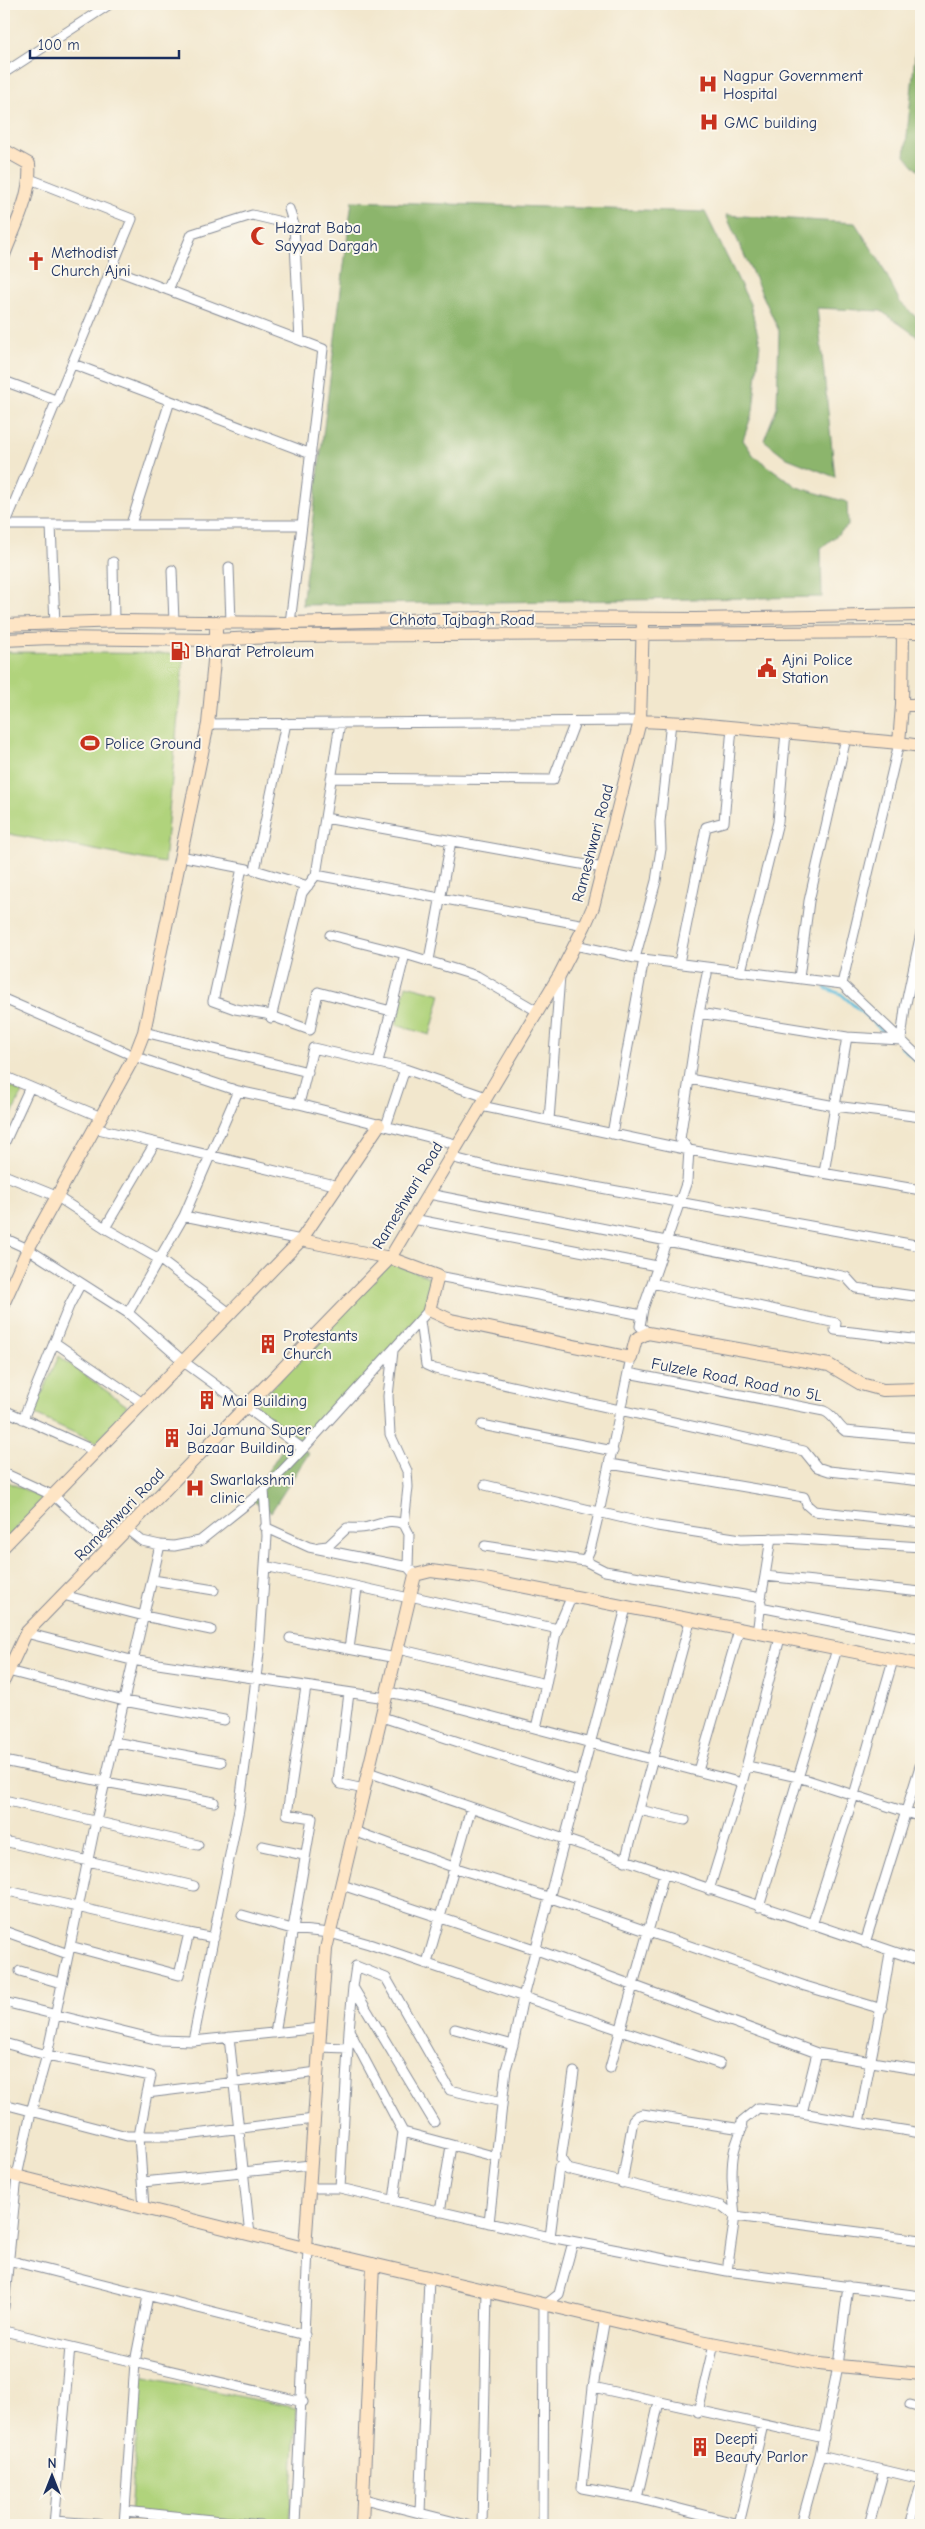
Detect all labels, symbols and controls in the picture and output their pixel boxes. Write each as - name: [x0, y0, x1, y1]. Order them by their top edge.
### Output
- scale bar: [30, 28, 179, 60]
- text: 100 m: [38, 36, 80, 54]
- place label: Nagpur Government Hospital: [723, 67, 863, 103]
- hospital icon: Nagpur Government Hospital: [697, 73, 719, 95]
- hospital icon: GMC building: [698, 111, 720, 133]
- place label: GMC building: [724, 114, 817, 132]
- place label: Hazrat Baba Sayyad Dargah: [275, 219, 378, 255]
- mosque icon: Hazrat Baba Sayyad Dargah: [249, 225, 271, 247]
- place label: Methodist Church Ajni: [51, 244, 131, 280]
- church icon: Methodist Church Ajni: [25, 250, 47, 272]
- street label: Chhota Tajbagh Road: [389, 611, 535, 629]
- fuel station icon: Bharat Petroleum: [169, 640, 191, 662]
- place label: Bharat Petroleum: [195, 643, 314, 661]
- place label: Ajni Police Station: [782, 651, 853, 687]
- public building icon: Ajni Police Station: [756, 657, 778, 679]
- sports icon: Police Ground: [79, 732, 101, 754]
- place label: Police Ground: [105, 735, 201, 753]
- street label: Rameshwari Road: [569, 782, 617, 904]
- street label: Rameshwari Road: [369, 1139, 447, 1252]
- place label: Protestants Church: [283, 1327, 358, 1363]
- building icon: Protestants Church: [257, 1333, 279, 1355]
- street label: Fulzele Road, Road no 5L: [650, 1355, 824, 1405]
- building icon: Mai Building: [196, 1389, 218, 1411]
- place label: Mai Building: [222, 1392, 307, 1410]
- place label: Jai Jamuna Super Bazaar Building: [187, 1421, 311, 1457]
- building icon: Jai Jamuna Super Bazaar Building: [161, 1427, 183, 1449]
- street label: Rameshwari Road: [71, 1465, 168, 1565]
- place label: Swarlakshmi clinic: [210, 1471, 294, 1507]
- hospital icon: Swarlakshmi clinic: [184, 1477, 206, 1499]
- place label: Deepti Beauty Parlor: [715, 2430, 808, 2466]
- building icon: Deepti Beauty Parlor: [689, 2436, 711, 2458]
- north arrow: [28, 2452, 78, 2502]
- text: N: [47, 2455, 57, 2472]

